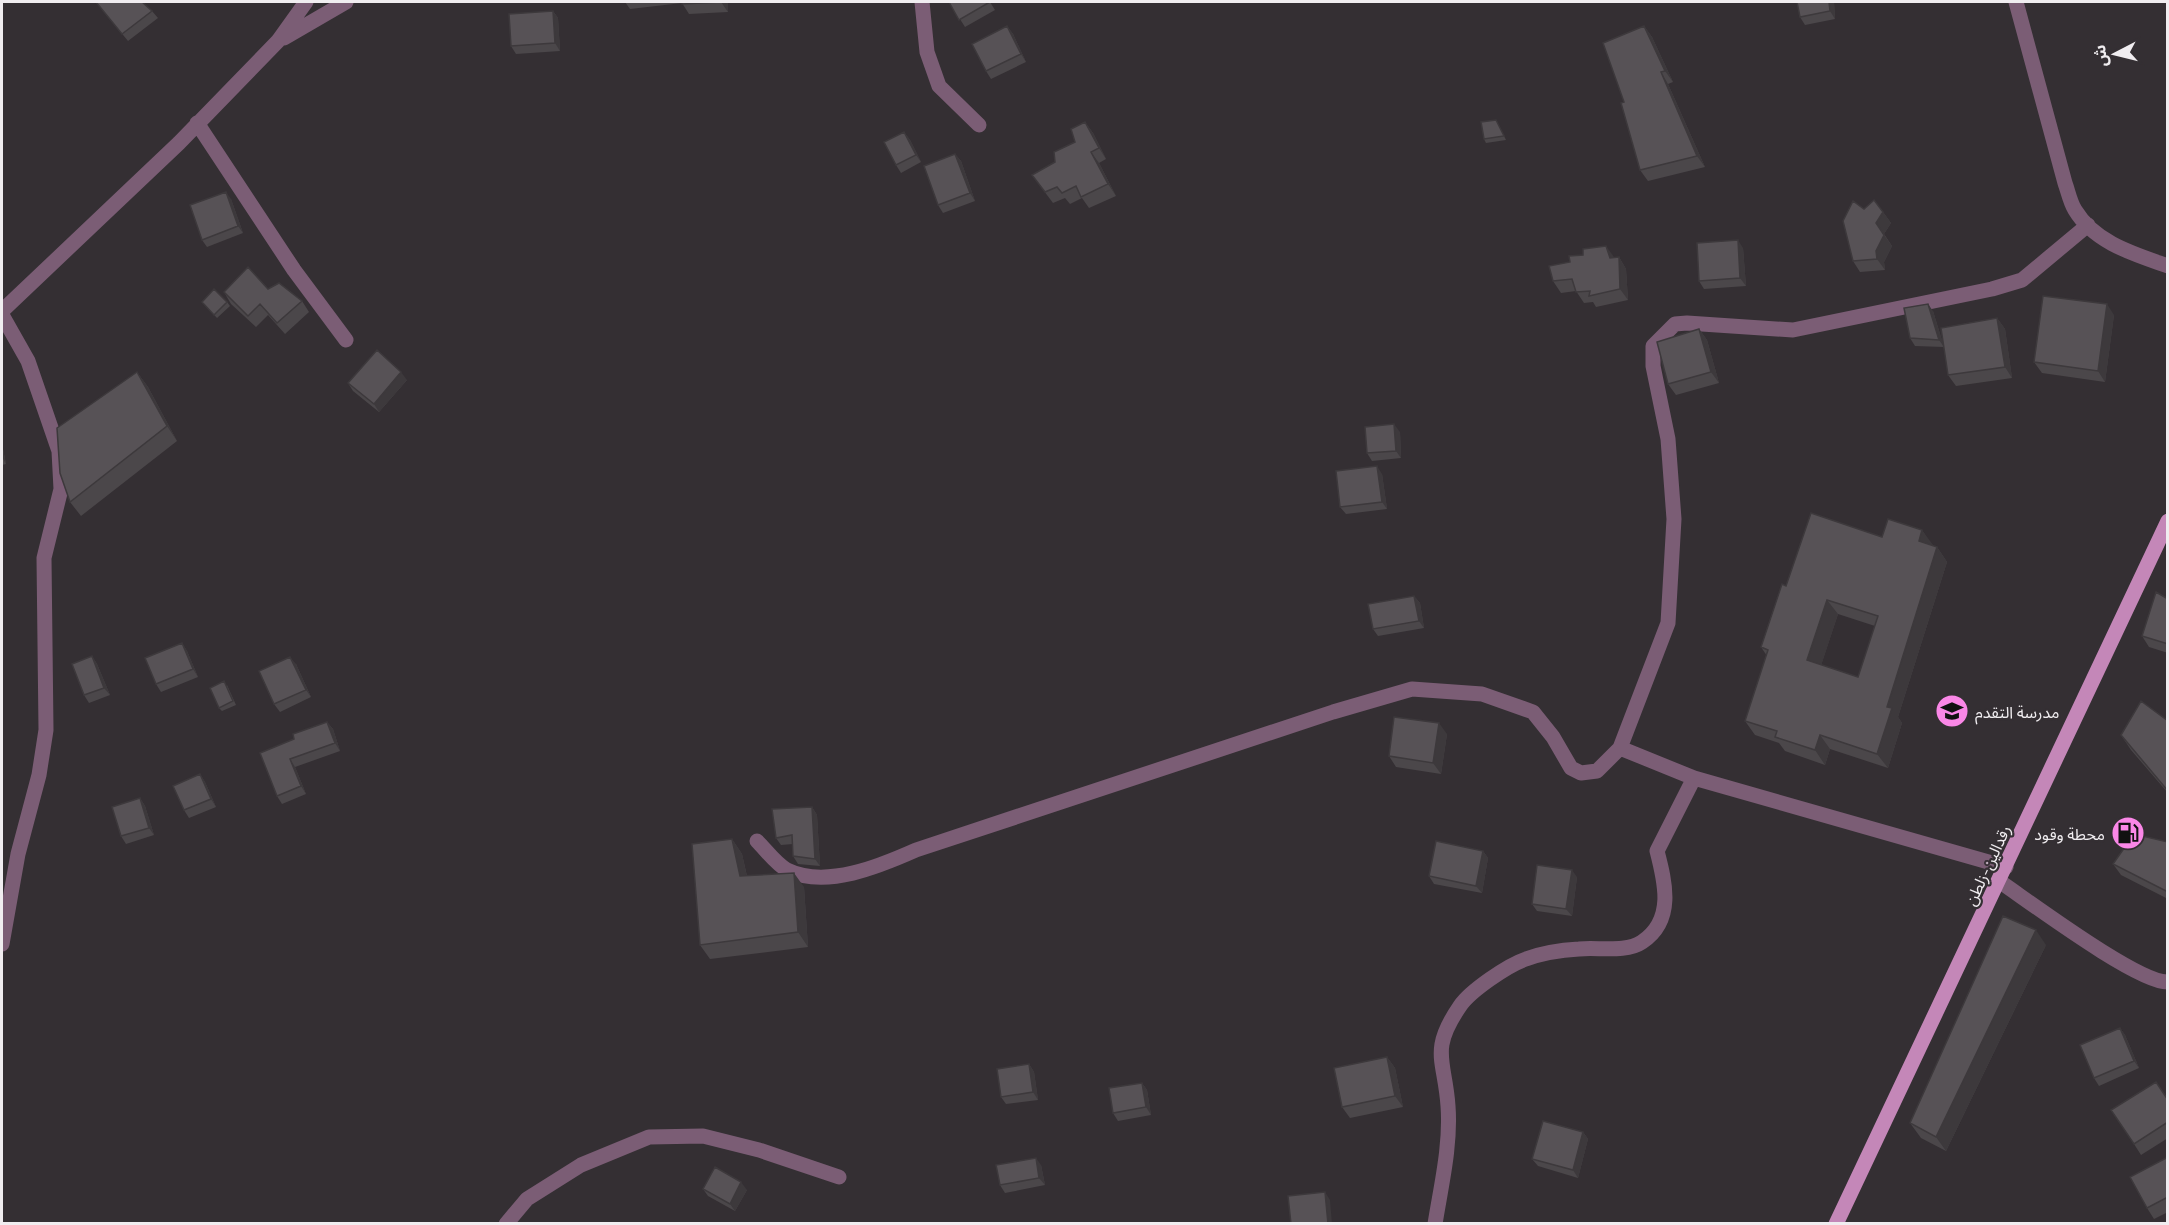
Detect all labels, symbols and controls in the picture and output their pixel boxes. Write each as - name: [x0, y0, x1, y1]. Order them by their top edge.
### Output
- north arrow: [2085, 24, 2145, 84]
- text: ش: [2089, 44, 2111, 68]
- school or university icon: مدرسة التقدم: [1934, 693, 1970, 729]
- place label: مدرسة التقدم: [1975, 702, 2059, 725]
- fuel station icon: محطة وقود: [2110, 815, 2146, 851]
- street label: رقدالين-زلطن: [1960, 822, 2015, 909]
- place label: محطة وقود: [2034, 824, 2105, 844]

